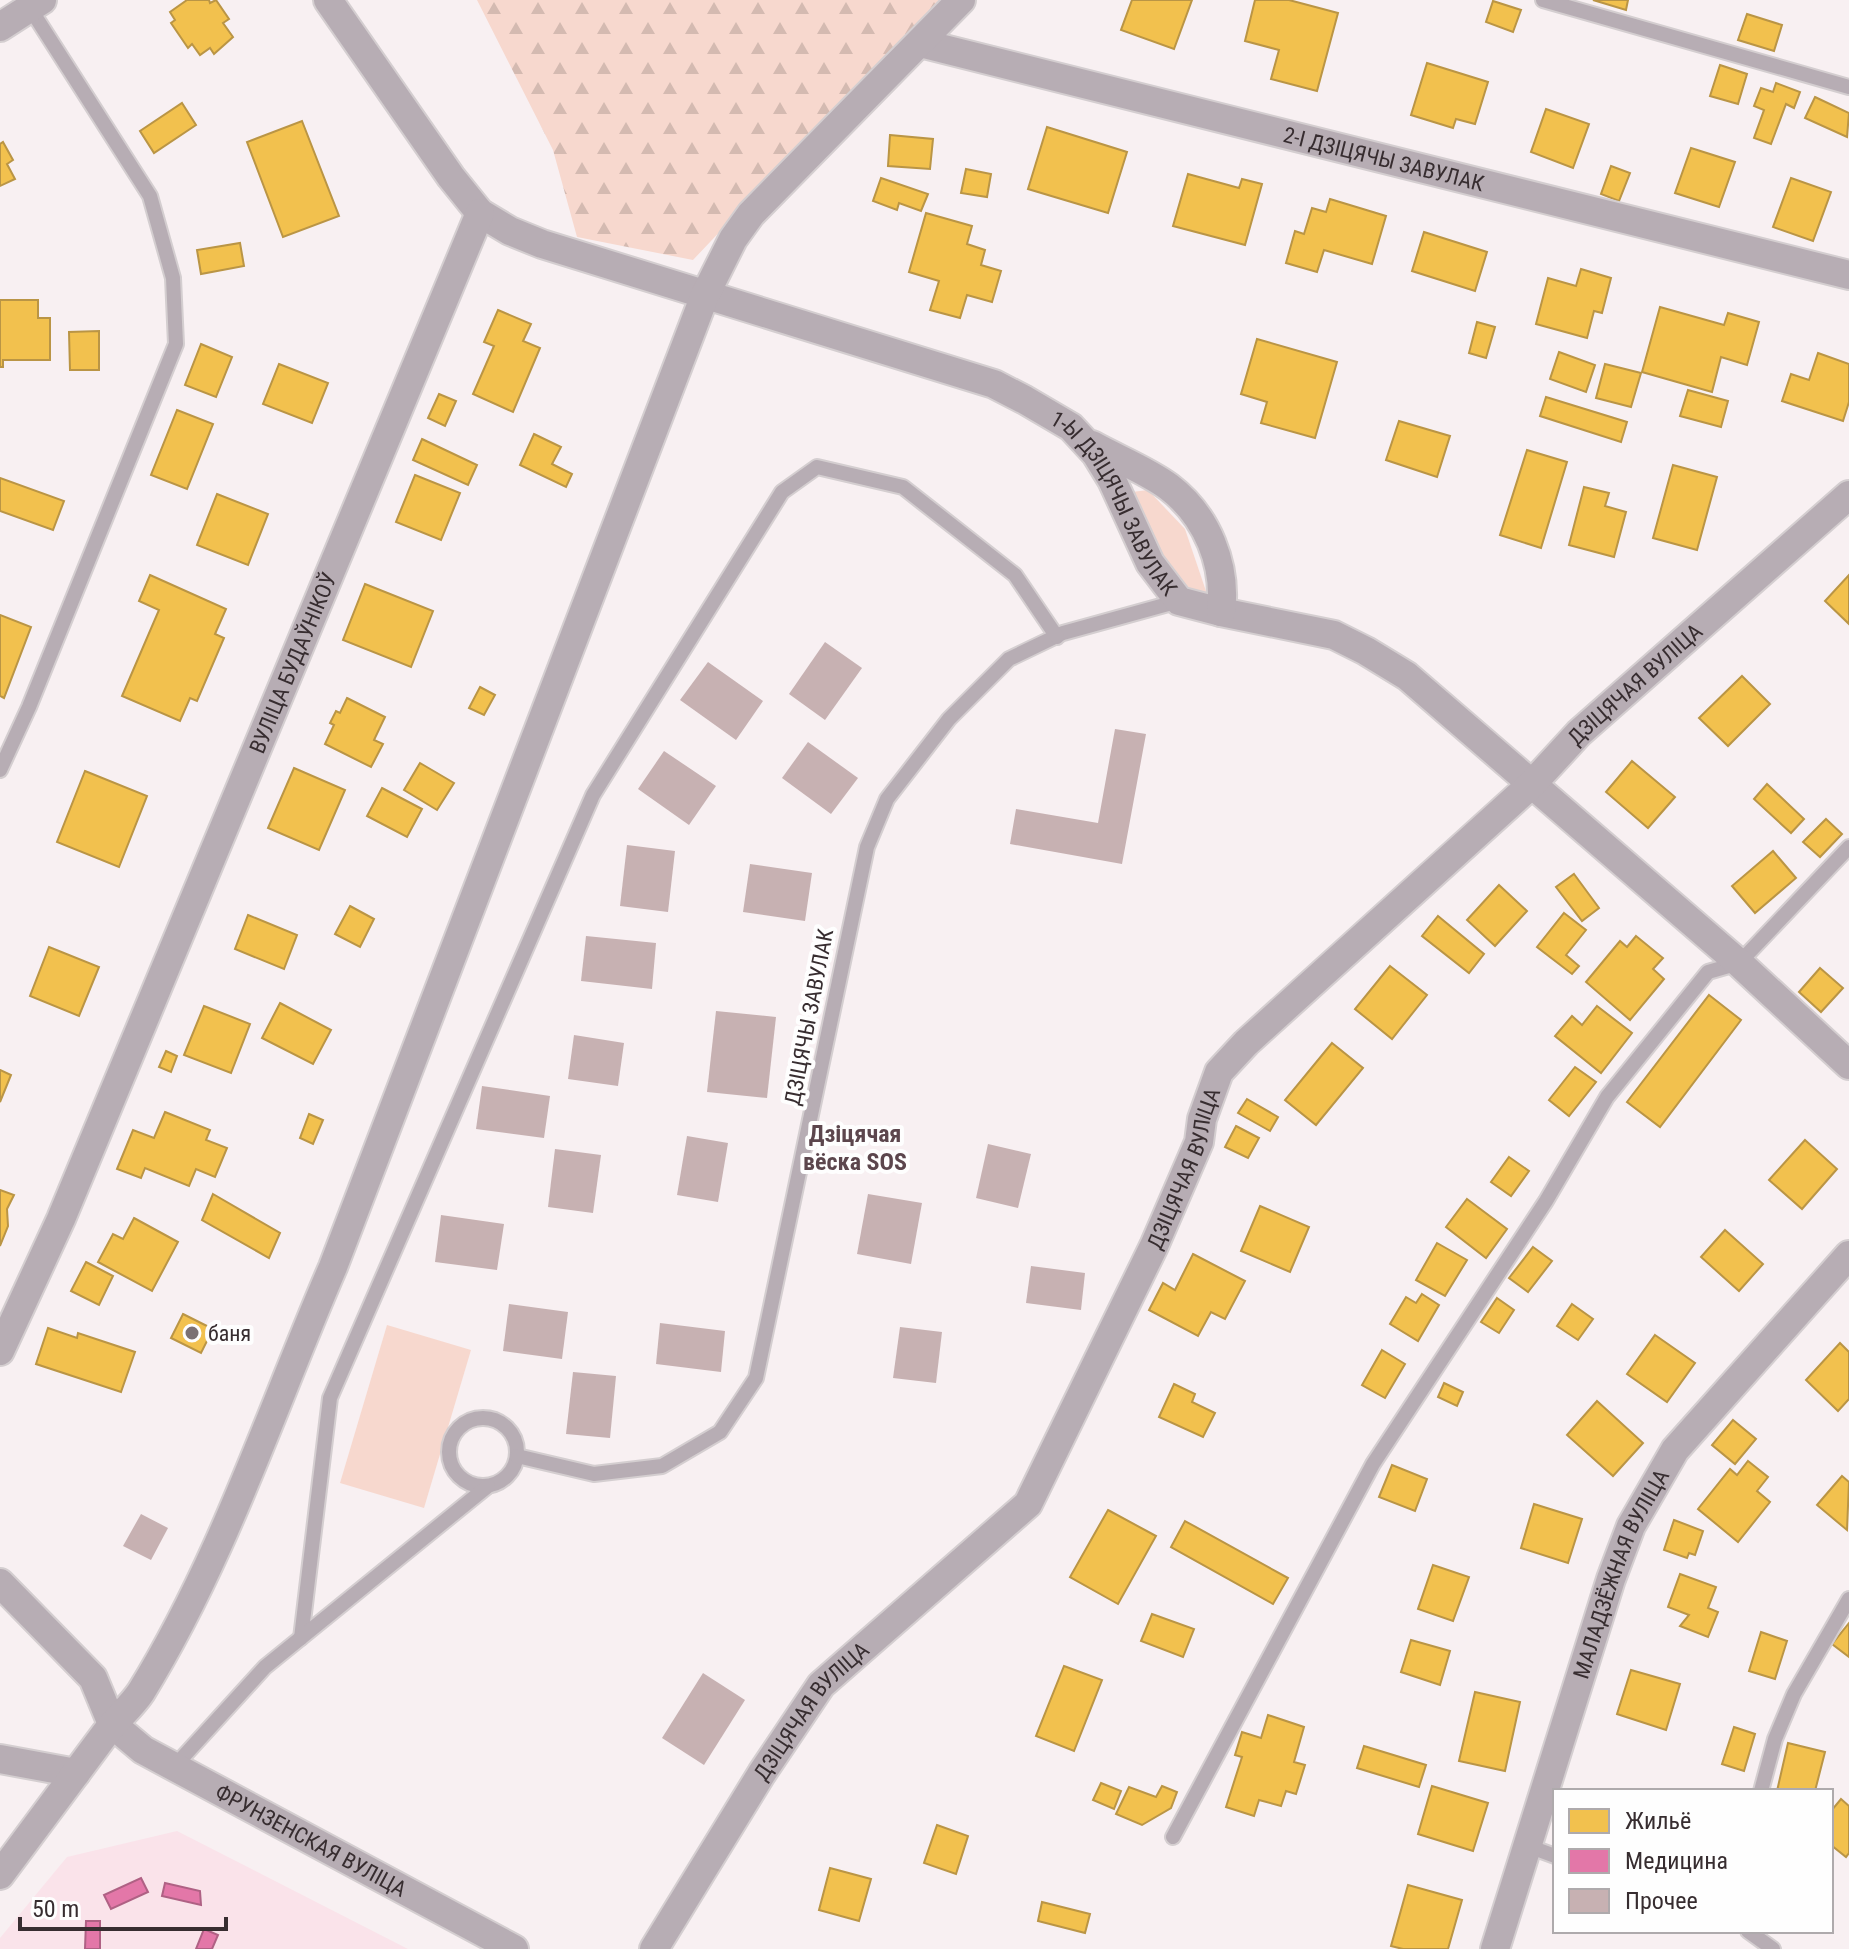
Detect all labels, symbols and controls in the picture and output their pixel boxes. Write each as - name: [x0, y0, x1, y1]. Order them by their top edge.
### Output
- street label: 2-І ДЗІЦЯЧЫ ЗАВУЛАК: [1281, 122, 1487, 196]
- street label: 1-Ы ДЗІЦЯЧЫ ЗАВУЛАК: [1046, 405, 1183, 601]
- street label: ВУЛІЦА БУДАЎНІКОЎ: [244, 569, 341, 757]
- street label: ДЗІЦЯЧАЯ ВУЛІЦА: [1562, 618, 1707, 750]
- street label: ДЗІЦЯЧЫ ЗАВУЛАК: [780, 926, 838, 1107]
- street label: ДЗІЦЯЧАЯ ВУЛІЦА: [1142, 1084, 1225, 1253]
- district label: Дзіцячая вёска SOS: [803, 1120, 907, 1176]
- place label: баня: [208, 1321, 251, 1346]
- marker: баня: [183, 1324, 201, 1342]
- street label: МАЛАДЗЁЖНАЯ ВУЛІЦА: [1568, 1464, 1674, 1682]
- street label: ДЗІЦЯЧАЯ ВУЛІЦА: [748, 1637, 874, 1785]
- street label: ФРУНЗЕНСКАЯ ВУЛІЦА: [211, 1779, 411, 1902]
- legend: [1553, 1789, 1833, 1933]
- text: Жильё: [1625, 1807, 1691, 1835]
- text: Медицина: [1625, 1847, 1728, 1875]
- scale bar: [20, 1881, 226, 1931]
- text: Прочее: [1625, 1887, 1698, 1915]
- text: 50 m: [32, 1895, 79, 1923]

